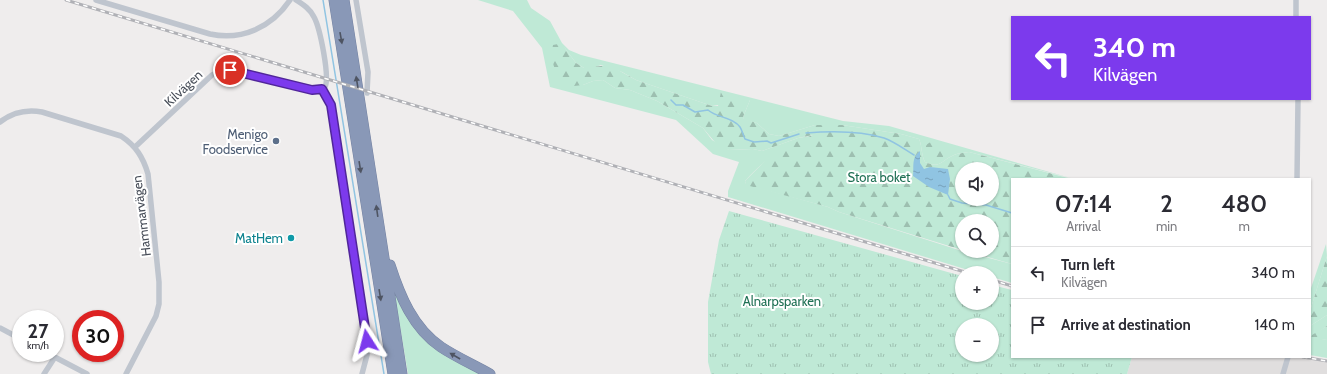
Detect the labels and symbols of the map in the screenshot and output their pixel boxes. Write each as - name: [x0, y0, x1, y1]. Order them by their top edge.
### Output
- one-way arrow: [338, 32, 344, 45]
- pin: [213, 53, 247, 87]
- street label: Kilvägen: [161, 66, 205, 110]
- one-way arrow: [354, 76, 360, 88]
- place label: Menigo Foodservice: [202, 126, 268, 157]
- marker: Menigo Foodservice: [271, 136, 281, 146]
- one-way arrow: [357, 161, 363, 173]
- park label: Stora boket: [848, 169, 911, 185]
- street label: Hammarvägen: [128, 175, 154, 257]
- one-way arrow: [374, 205, 380, 217]
- place label: MatHem: [235, 230, 283, 246]
- marker: MatHem: [286, 233, 296, 243]
- one-way arrow: [377, 289, 383, 302]
- park label: Alnarpsparken: [743, 293, 821, 309]
- speed limit sign: 30: [72, 310, 124, 362]
- position arrow: [346, 320, 388, 362]
- one-way arrow: [449, 352, 461, 359]

